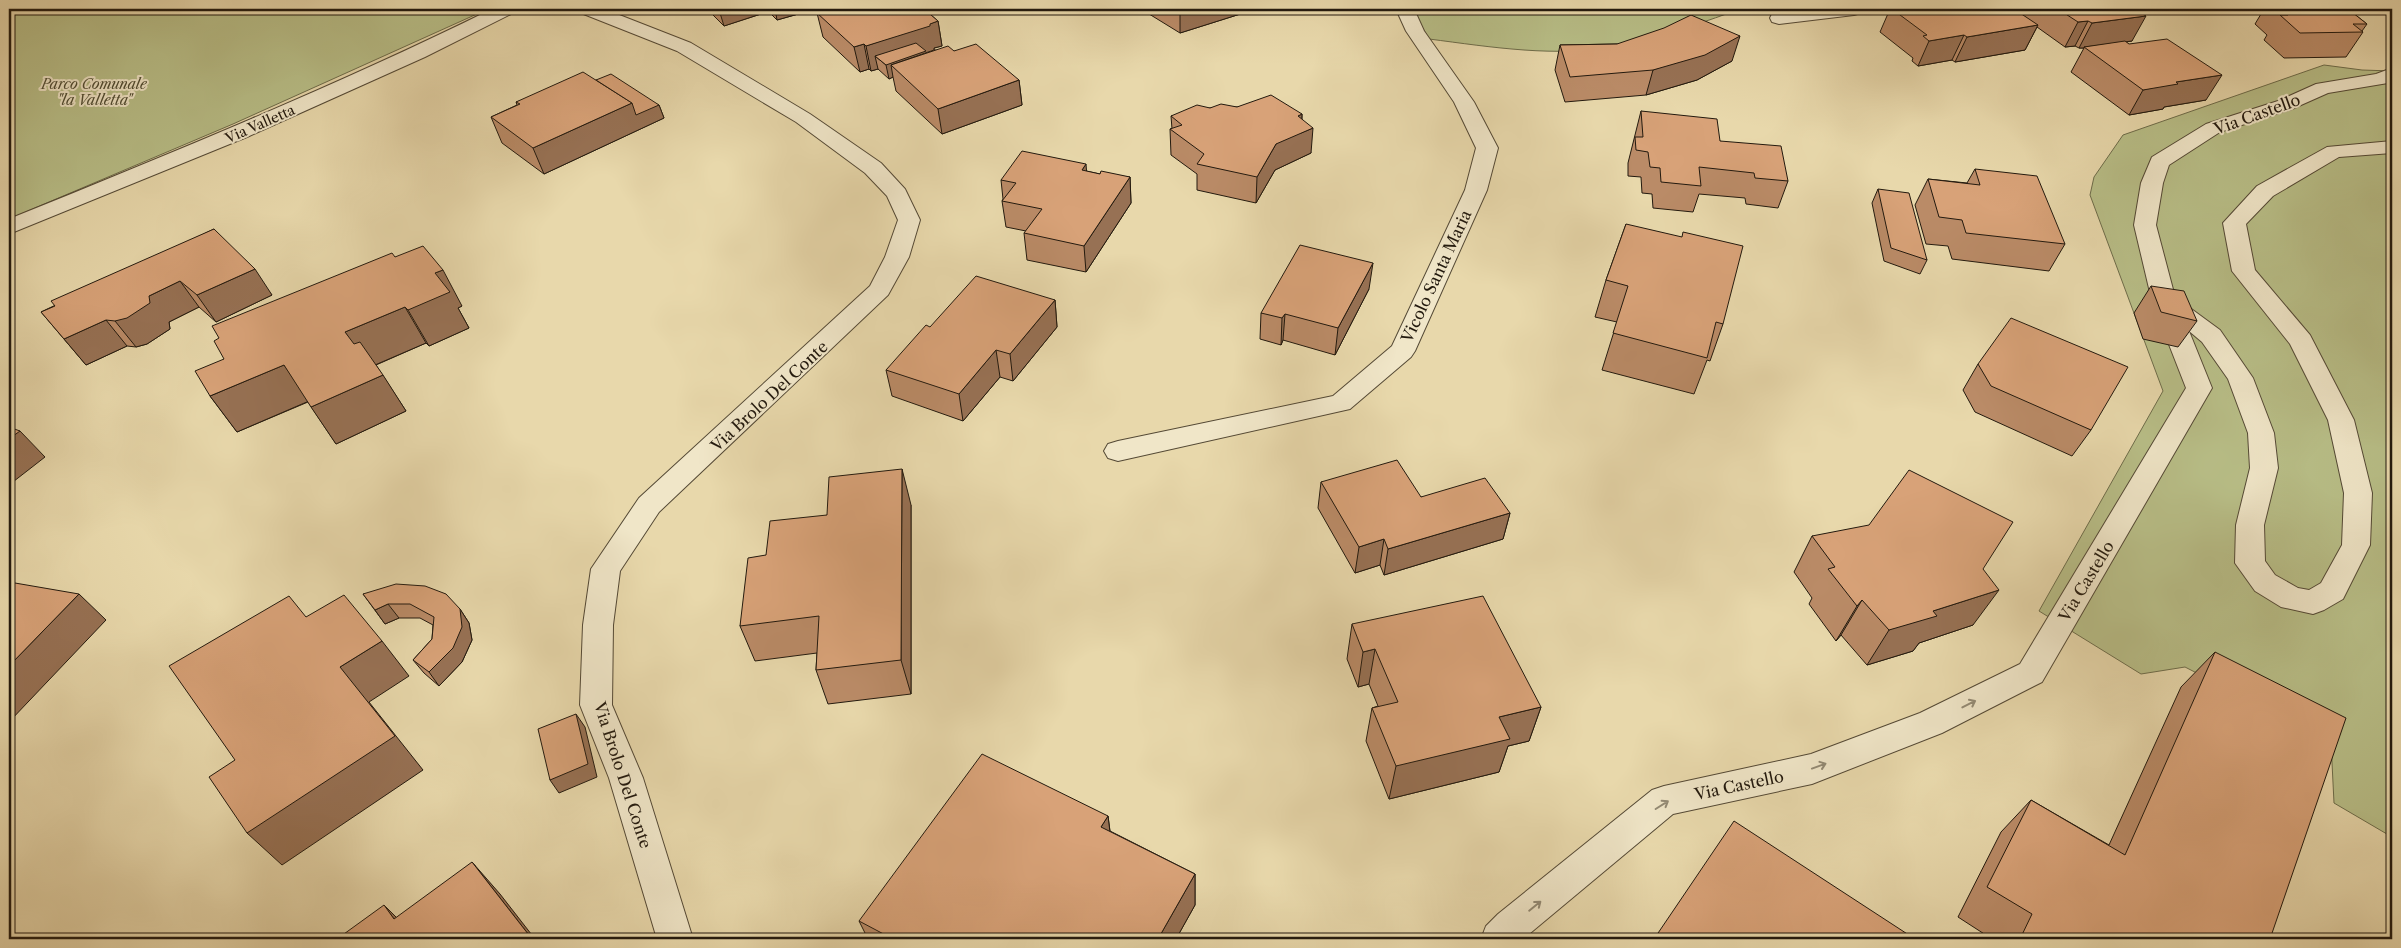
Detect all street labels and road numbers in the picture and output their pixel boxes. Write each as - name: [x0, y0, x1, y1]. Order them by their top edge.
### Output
- street label: Via Castello: [2210, 89, 2303, 139]
- street label: Via Valletta: [221, 100, 298, 148]
- street label: Vicolo Santa Maria: [1396, 206, 1476, 346]
- street label: Via Brolo Del Conte: [706, 337, 832, 456]
- street label: Via Castello: [2054, 537, 2118, 626]
- street label: Via Brolo Del Conte: [590, 698, 656, 851]
- street label: Via Castello: [1692, 766, 1786, 804]

